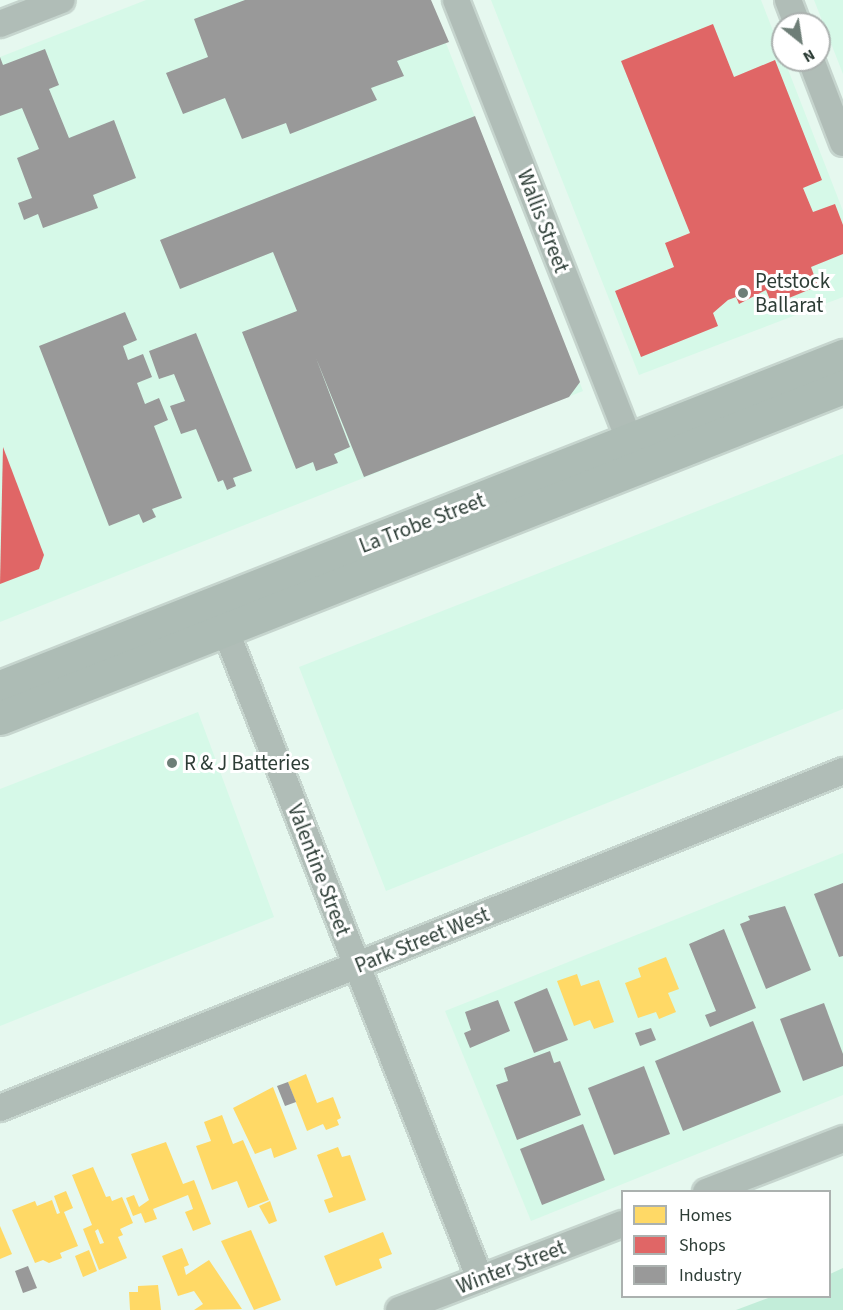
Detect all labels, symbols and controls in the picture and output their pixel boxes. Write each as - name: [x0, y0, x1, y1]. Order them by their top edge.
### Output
- north arrow: [771, 12, 831, 72]
- text: N: [799, 44, 819, 68]
- street label: Wallis Street: [512, 166, 574, 276]
- place label: Petstock Ballarat: [755, 268, 830, 318]
- marker: Petstock Ballarat: [736, 286, 750, 300]
- street label: La Trobe Street: [356, 487, 488, 559]
- place label: R & J Batteries: [184, 750, 310, 776]
- marker: R & J Batteries: [165, 756, 179, 770]
- street label: Valentine Street: [282, 801, 356, 939]
- street label: Park Street West: [351, 902, 493, 978]
- legend: [621, 1190, 831, 1298]
- text: Homes: [679, 1203, 732, 1228]
- text: Shops: [679, 1233, 726, 1258]
- street label: Winter Street: [453, 1235, 569, 1299]
- text: Industry: [679, 1263, 742, 1288]

